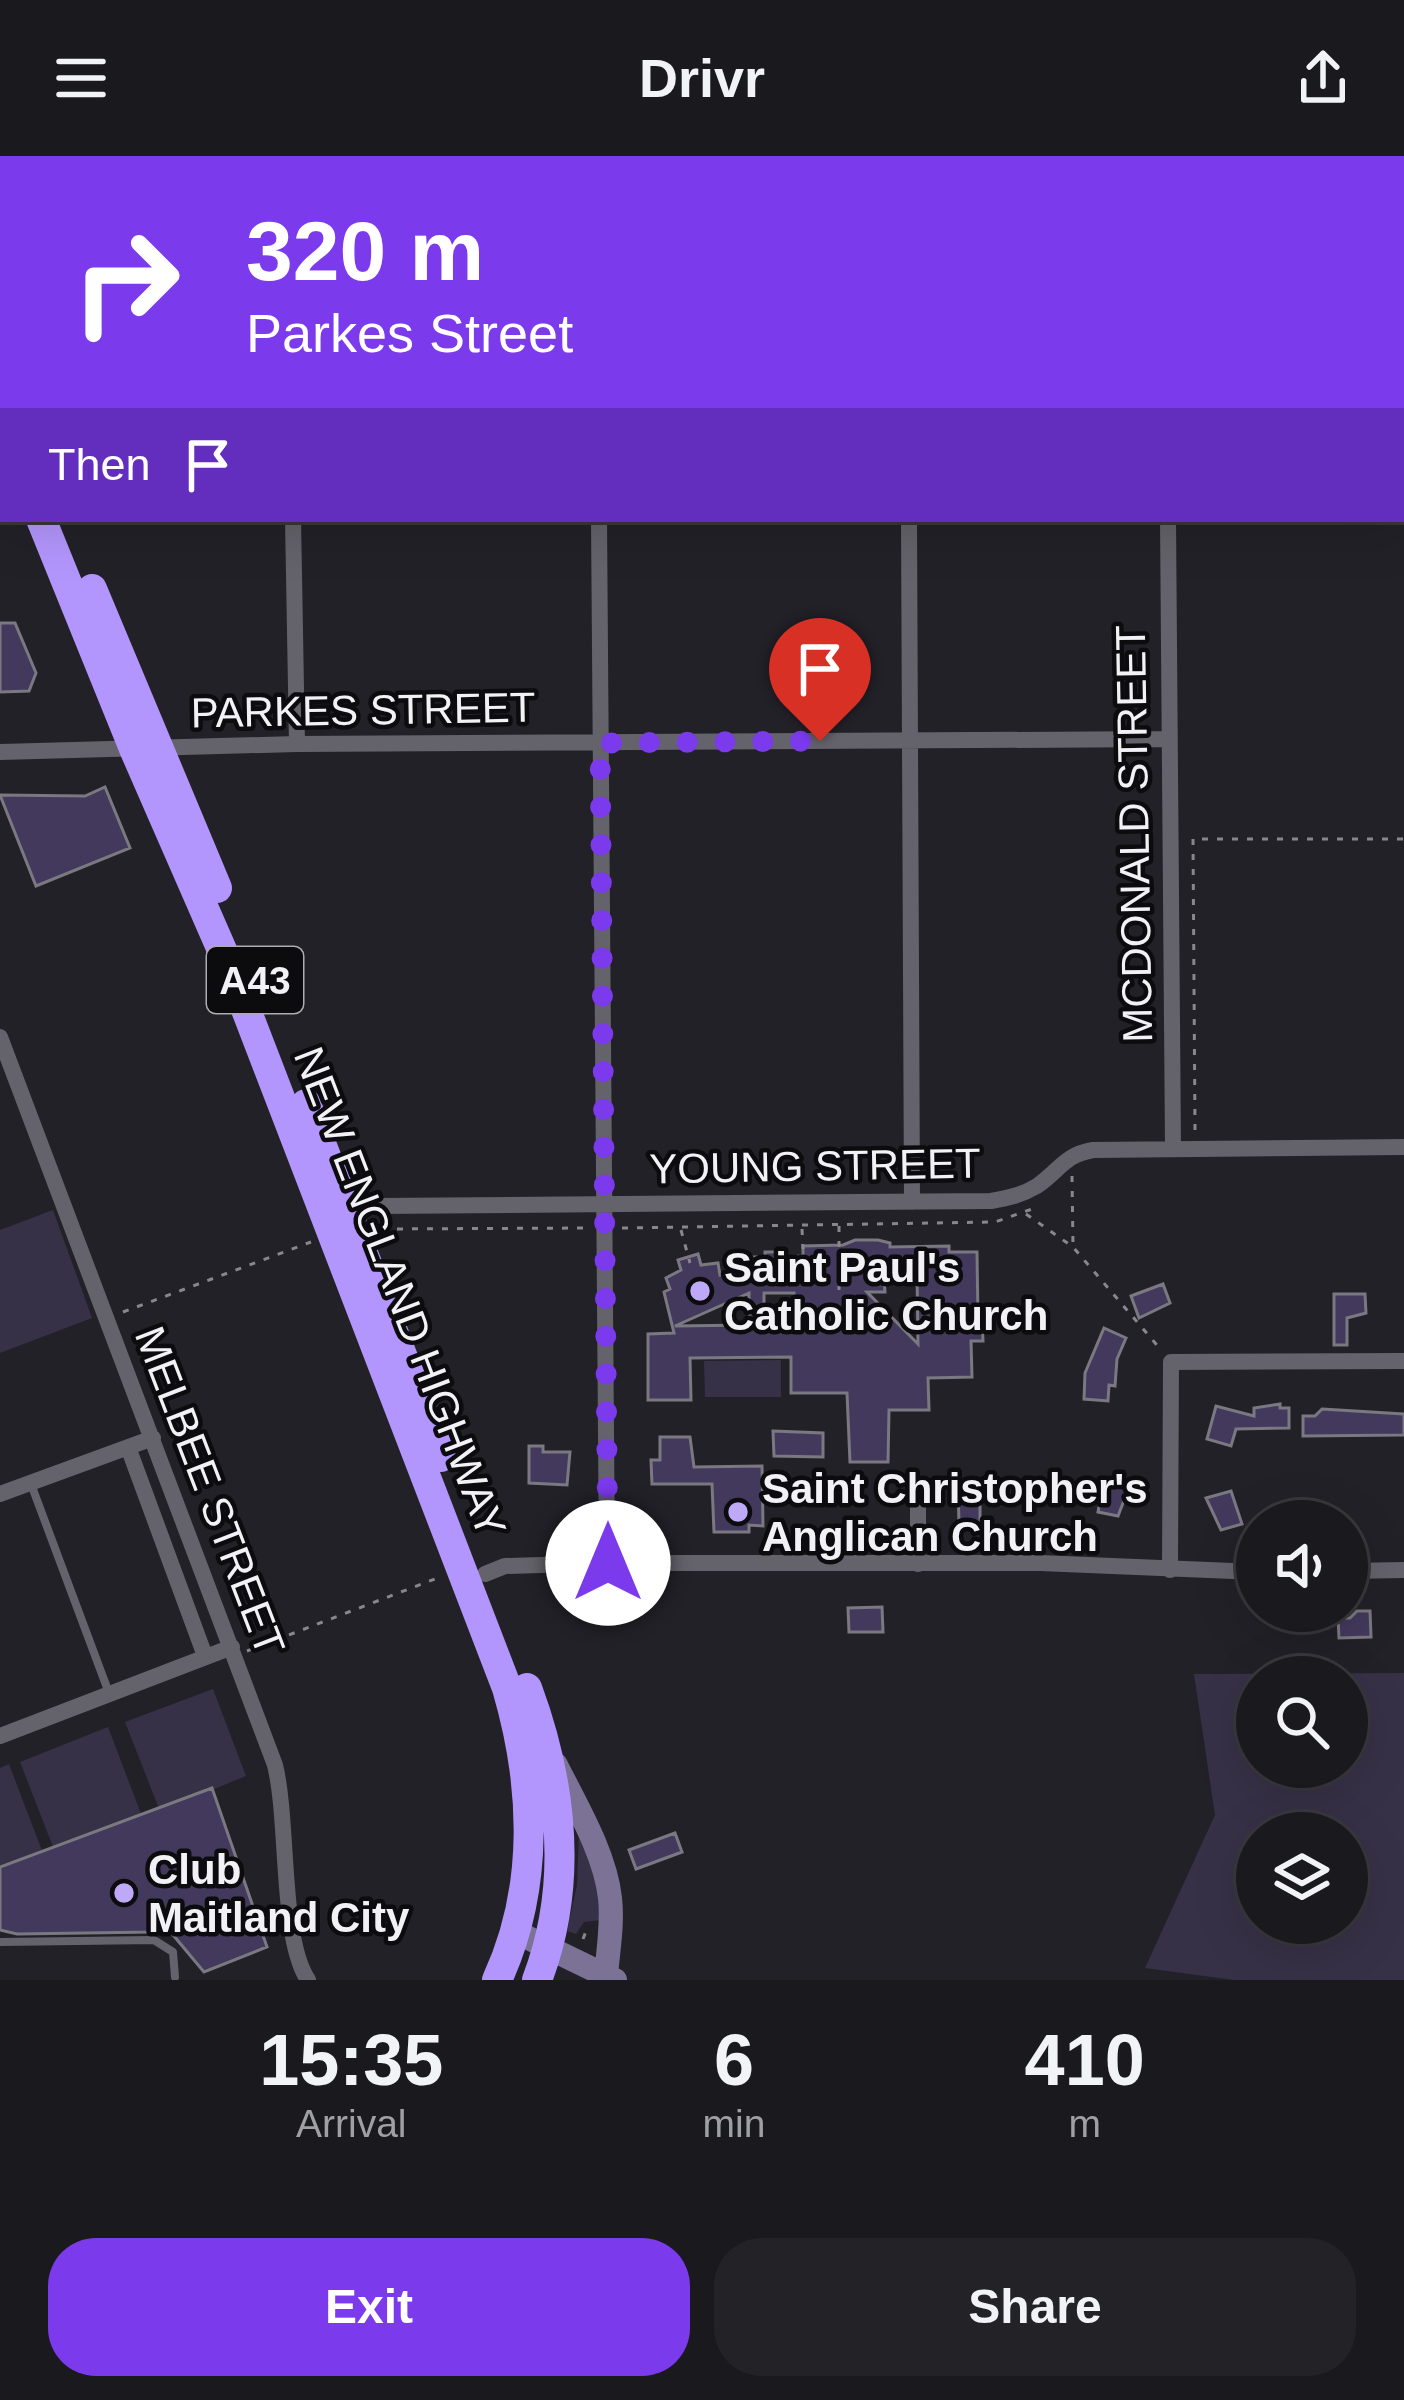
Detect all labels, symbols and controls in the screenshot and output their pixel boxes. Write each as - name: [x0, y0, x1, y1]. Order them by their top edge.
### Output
- icon: menu: [48, 45, 114, 111]
- icon: share: [1290, 45, 1356, 111]
- text: Drivr: [639, 48, 765, 108]
- icon: right: [48, 204, 204, 360]
- text: 320 m: [246, 204, 484, 298]
- text: Parkes Street: [246, 303, 573, 363]
- icon: arrive: [175, 432, 241, 498]
- text: Then: [48, 439, 151, 490]
- pin: [769, 618, 871, 741]
- street label: MCDONALD STREET: [1107, 625, 1161, 1043]
- icon: arrive: [787, 636, 853, 702]
- street label: PARKES STREET: [190, 683, 536, 737]
- road number: A43: [207, 947, 303, 1013]
- street label: NEW ENGLAND HIGHWAY: [285, 1041, 515, 1543]
- street label: YOUNG STREET: [649, 1140, 981, 1192]
- place label: Saint Paul's Catholic Church: [724, 1244, 1048, 1339]
- marker: Saint Paul's Catholic Church: [687, 1278, 713, 1304]
- street label: MELBEE STREET: [126, 1320, 294, 1662]
- place label: Saint Christopher's Anglican Church: [762, 1465, 1148, 1560]
- marker: Saint Christopher's Anglican Church: [725, 1499, 751, 1525]
- position arrow: [545, 1500, 671, 1626]
- map controls: [1236, 1500, 1368, 1944]
- button: sound: [1236, 1500, 1368, 1632]
- button: search: [1236, 1656, 1368, 1788]
- button: layers: [1236, 1812, 1368, 1944]
- place label: Club Maitland City: [148, 1846, 410, 1941]
- marker: Club Maitland City: [111, 1880, 137, 1906]
- text: 15:35: [259, 2020, 443, 2100]
- text: 6: [714, 2020, 754, 2100]
- text: 410: [1025, 2020, 1145, 2100]
- text: Arrival: [296, 2102, 407, 2145]
- text: min: [703, 2102, 765, 2145]
- text: m: [1068, 2102, 1101, 2145]
- button: Exit: [48, 2238, 690, 2376]
- button: Share: [714, 2238, 1356, 2376]

